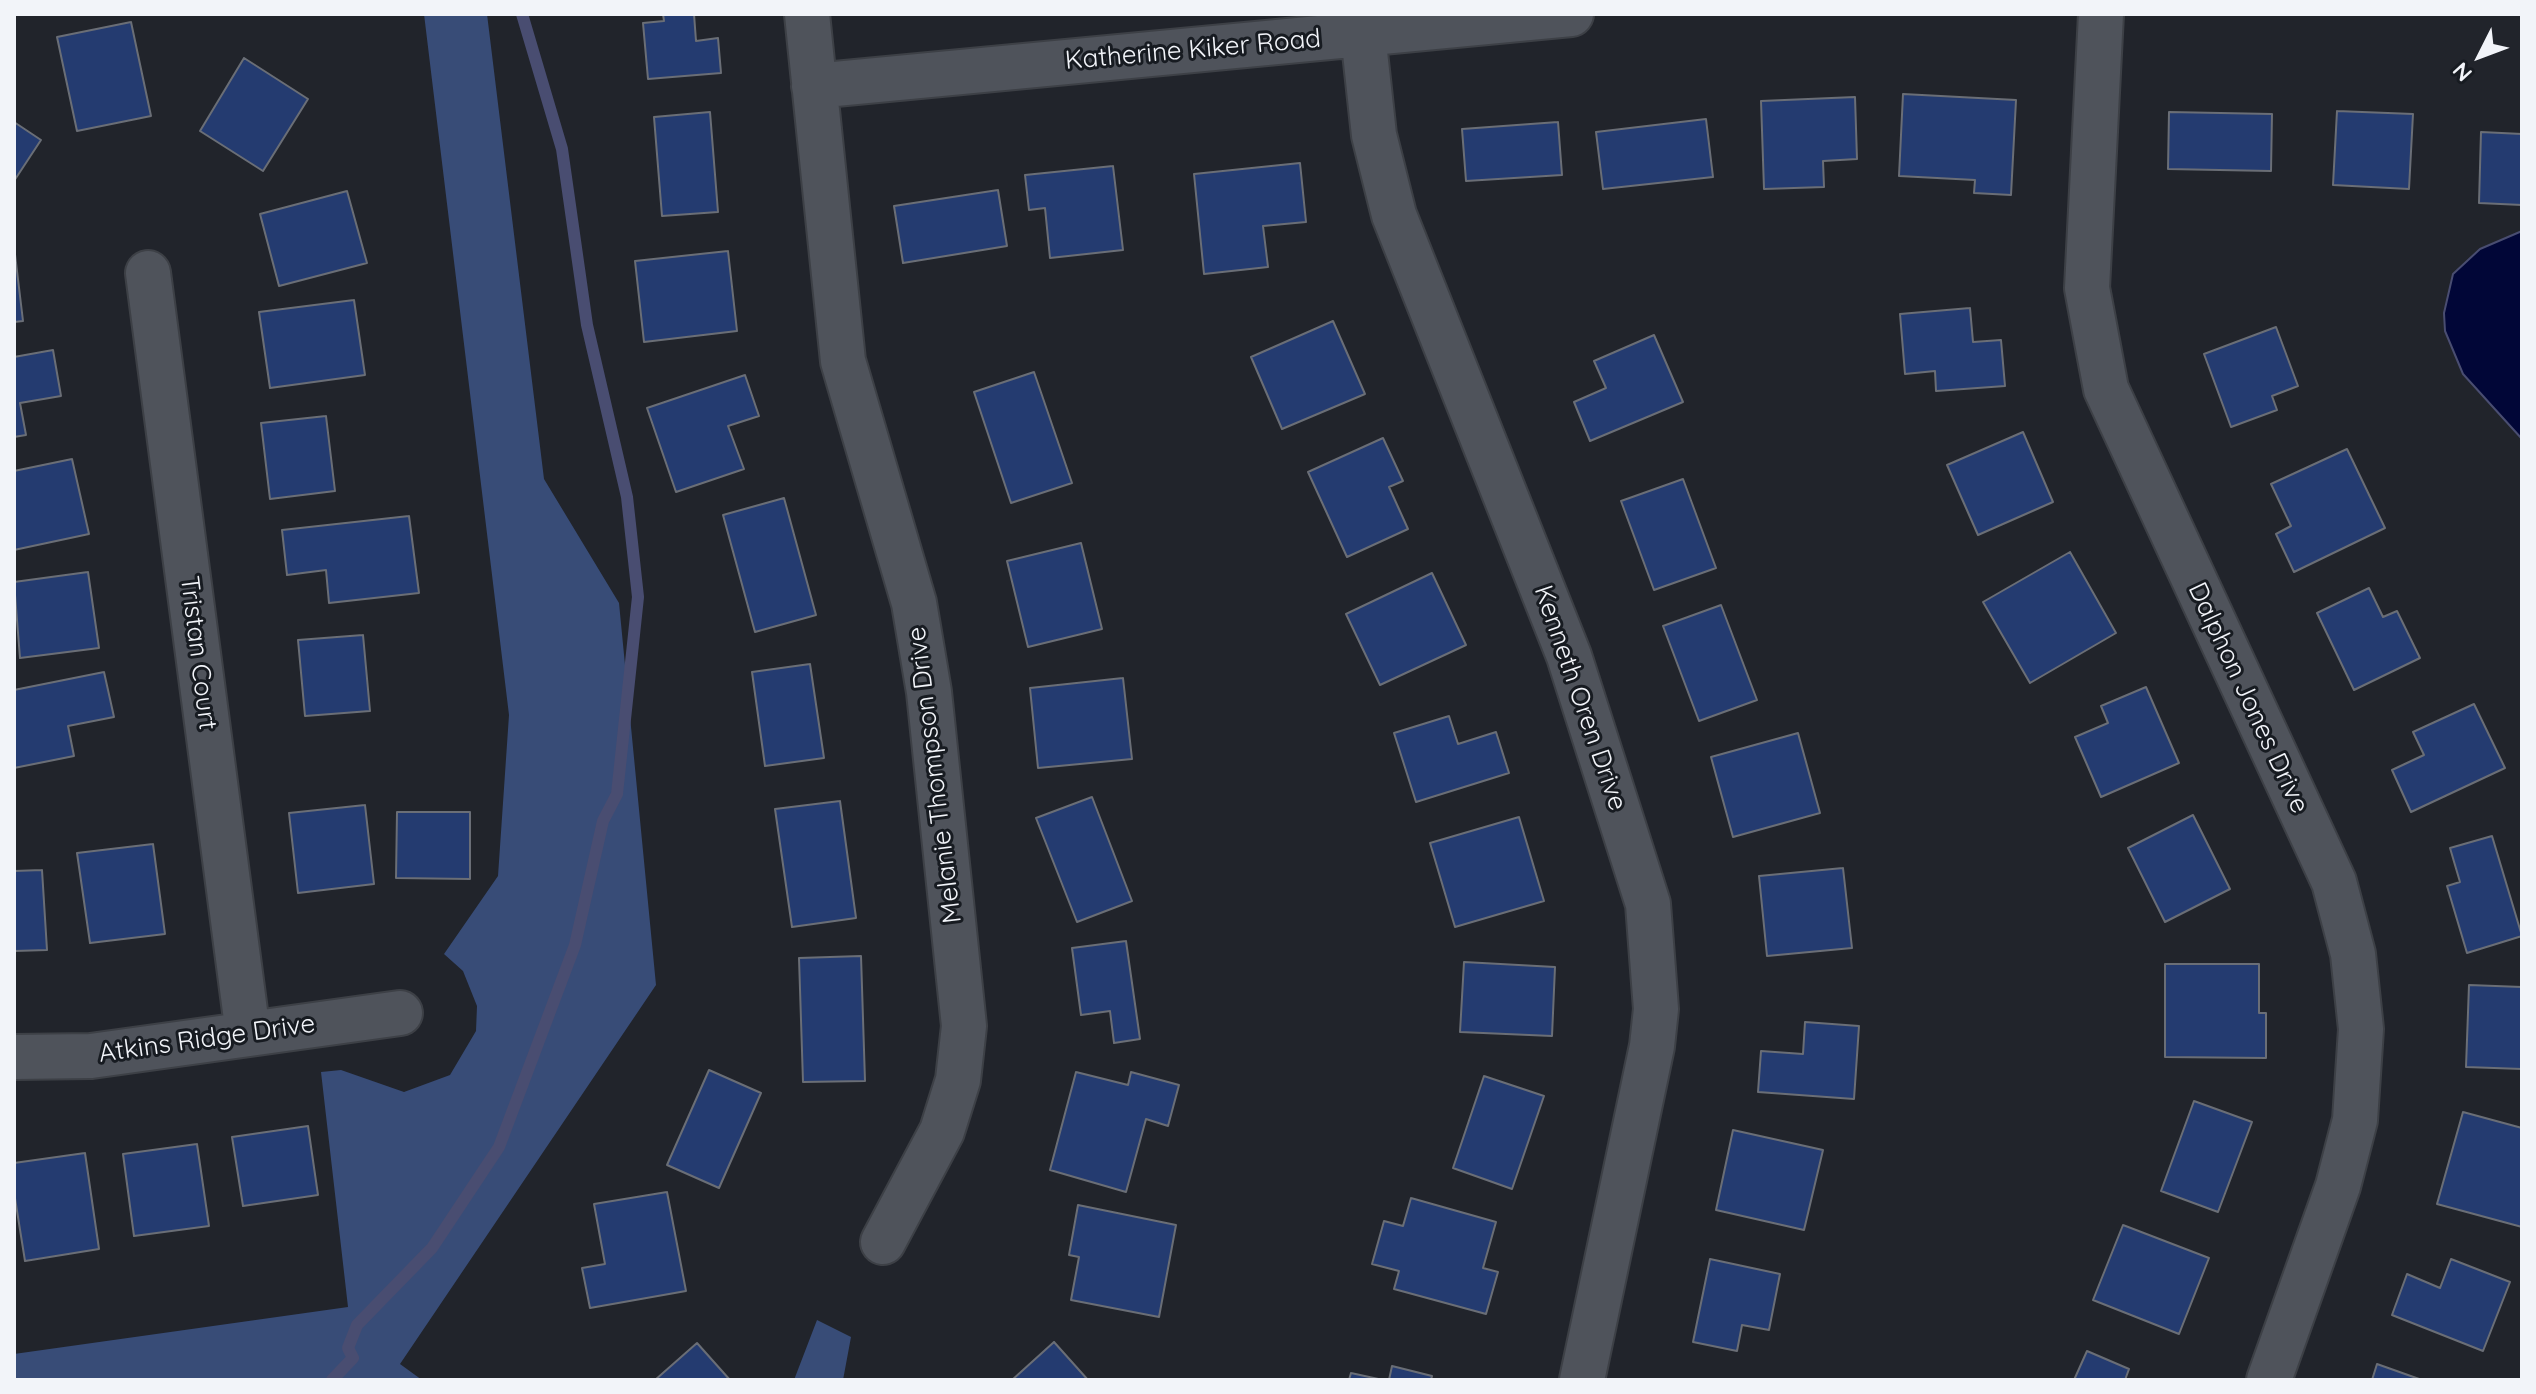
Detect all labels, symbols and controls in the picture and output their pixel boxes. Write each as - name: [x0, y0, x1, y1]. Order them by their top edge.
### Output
- north arrow: [2440, 16, 2520, 96]
- street label: Katherine Kiker Road: [1064, 23, 1322, 77]
- text: N: [2446, 57, 2478, 87]
- street label: Tristan Court: [173, 574, 223, 732]
- street label: Dalphon Jones Drive: [2181, 578, 2315, 818]
- street label: Kenneth Oren Drive: [1527, 581, 1633, 815]
- street label: Melanie Thompson Drive: [901, 625, 969, 925]
- street label: Atkins Ridge Drive: [97, 1008, 317, 1070]

